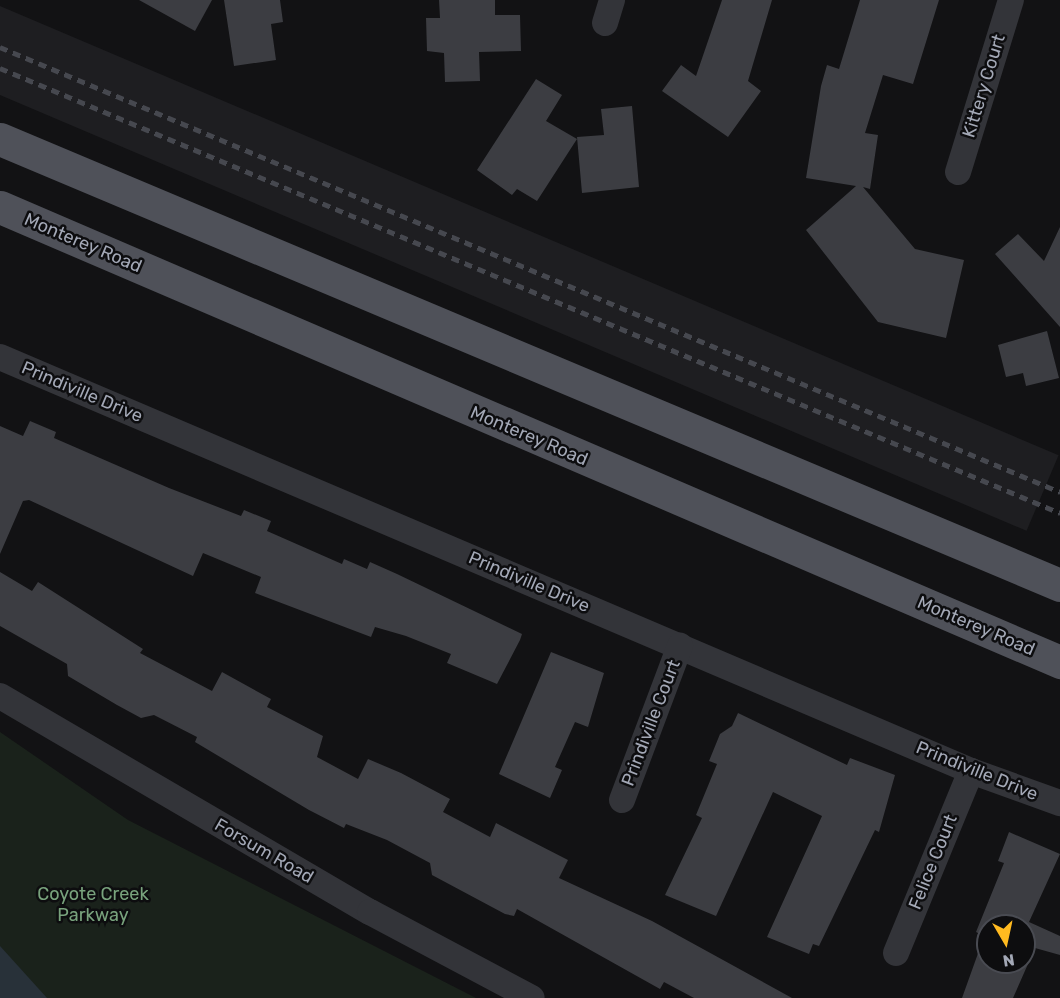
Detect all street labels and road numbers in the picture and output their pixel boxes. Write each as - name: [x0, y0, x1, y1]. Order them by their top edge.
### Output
- street label: Kittery Court: [958, 31, 1010, 141]
- street label: Monterey Road: [21, 208, 145, 278]
- street label: Prindiville Drive: [18, 357, 146, 427]
- street label: Monterey Road: [467, 401, 591, 471]
- street label: Prindiville Drive: [465, 547, 593, 617]
- street label: Monterey Road: [914, 591, 1038, 661]
- street label: Prindiville Court: [617, 657, 685, 789]
- street label: Prindiville Drive: [913, 737, 1041, 805]
- street label: Felice Court: [904, 811, 962, 913]
- street label: Forsum Road: [211, 814, 317, 888]

